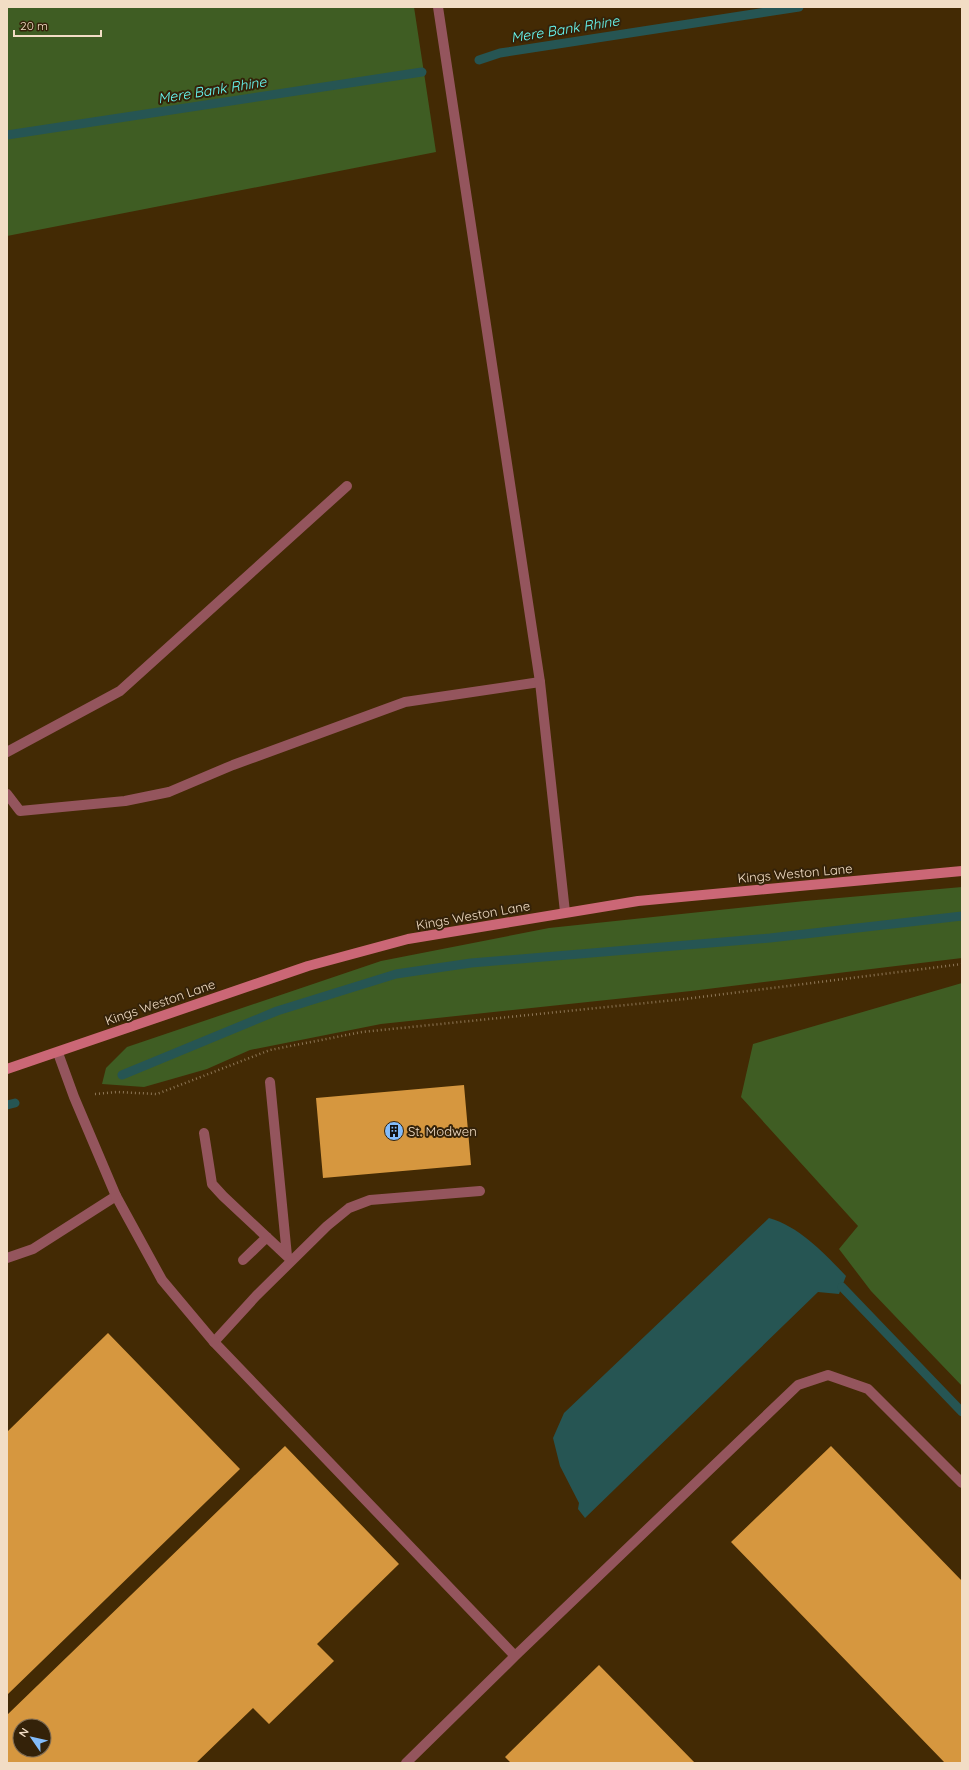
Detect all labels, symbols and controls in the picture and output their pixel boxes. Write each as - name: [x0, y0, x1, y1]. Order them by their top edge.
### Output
- water label: Mere Bank Rhine: [509, 11, 622, 46]
- scale bar: [14, 12, 101, 38]
- text: 20 m: [20, 18, 48, 33]
- water label: Mere Bank Rhine: [156, 72, 269, 107]
- street label: Kings Weston Lane: [737, 860, 853, 886]
- street label: Kings Weston Lane: [415, 897, 531, 933]
- street label: Kings Weston Lane: [103, 976, 217, 1028]
- building icon: St. Modwen: [383, 1120, 405, 1142]
- place label: St. Modwen: [408, 1123, 477, 1139]
- north arrow: [12, 1718, 52, 1758]
- text: N: [16, 1725, 32, 1740]

